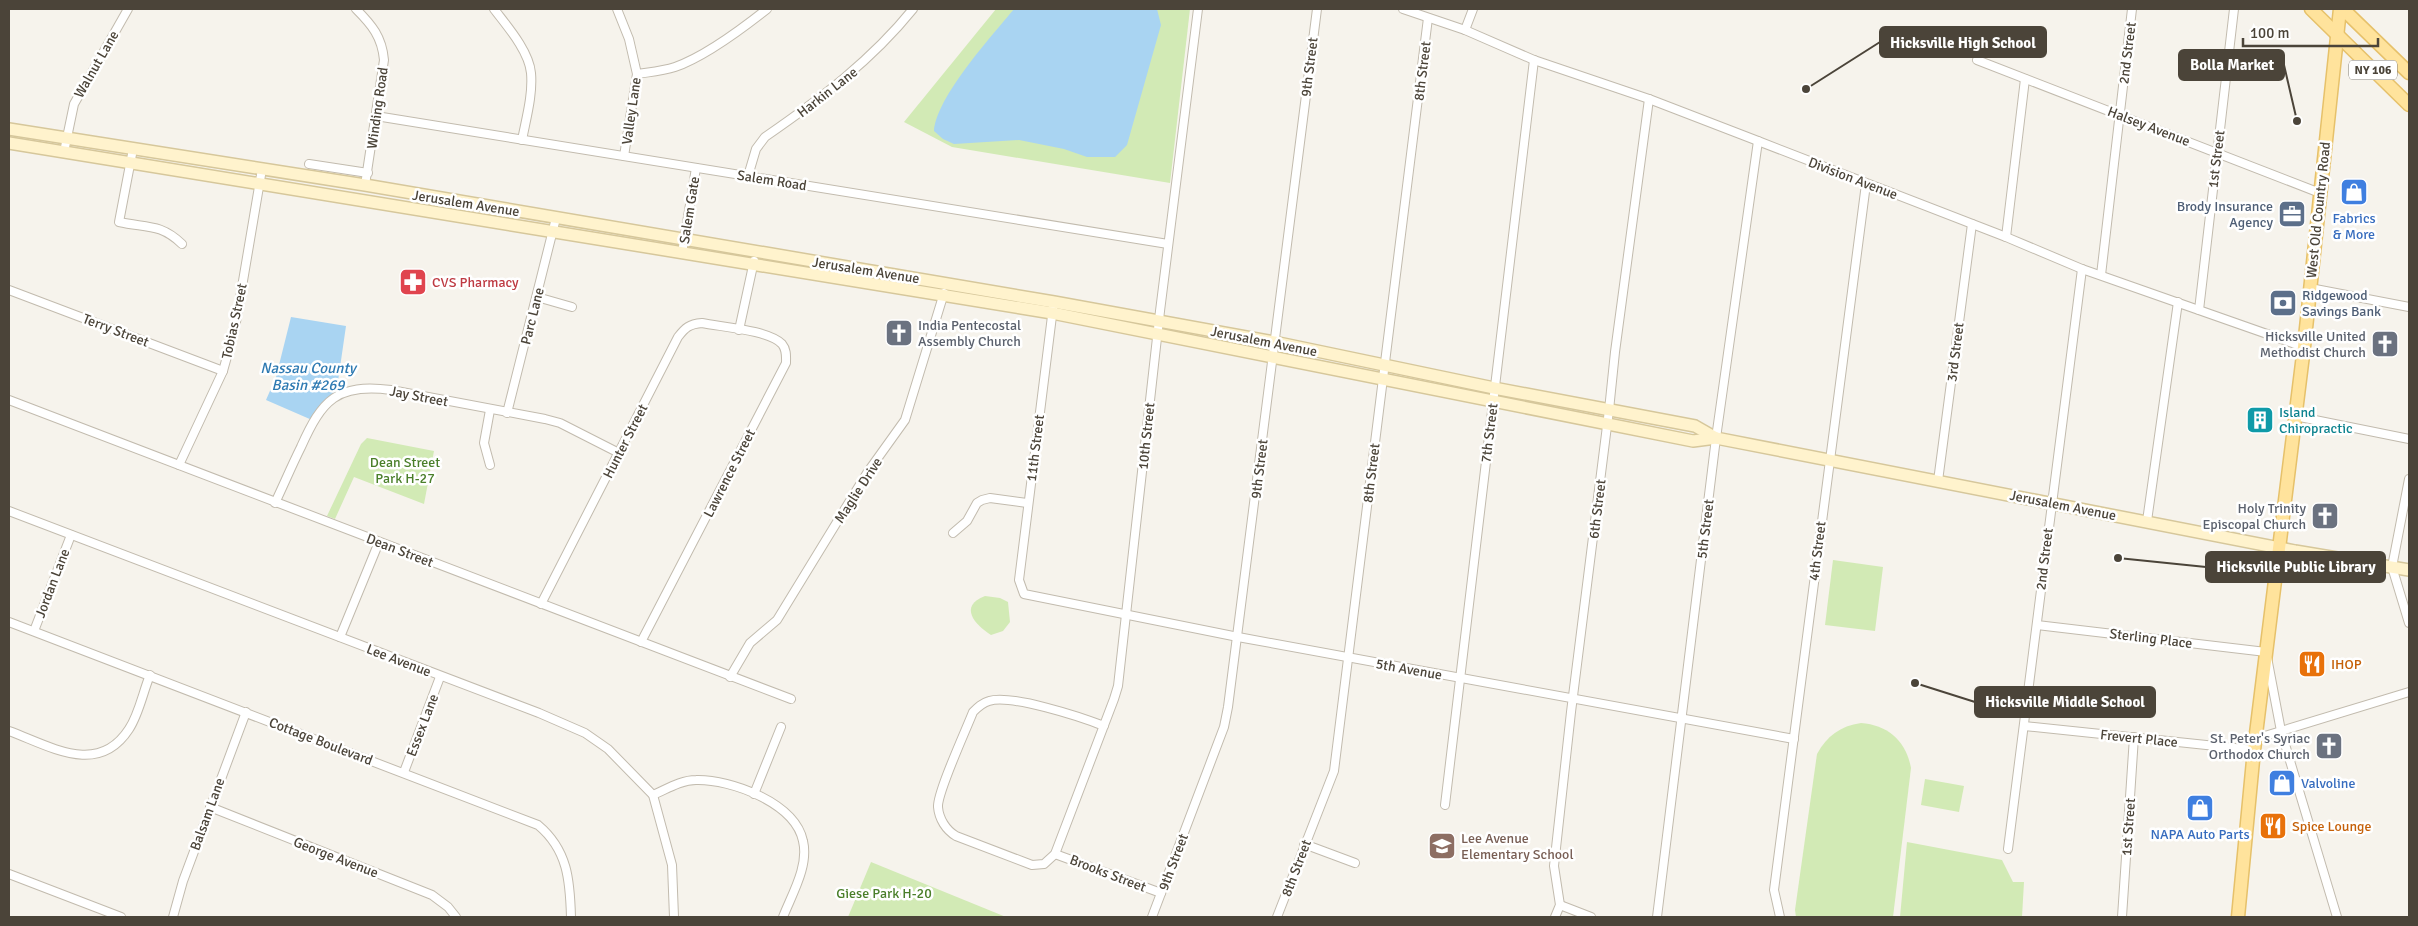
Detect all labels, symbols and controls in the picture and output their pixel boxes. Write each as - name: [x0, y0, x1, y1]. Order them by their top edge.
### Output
- scale bar: [2243, 15, 2378, 47]
- street label: 2nd Street: [2115, 21, 2140, 85]
- text: 100 m: [2250, 24, 2290, 42]
- callout: Hicksville High School: [1880, 27, 2046, 57]
- street label: Walnut Lane: [70, 28, 122, 101]
- text: Hicksville High School: [1890, 34, 2036, 52]
- street label: 9th Street: [1297, 36, 1322, 98]
- street label: 8th Street: [1410, 40, 1435, 102]
- callout: Bolla Market: [2179, 50, 2284, 80]
- text: Bolla Market: [2190, 56, 2274, 74]
- road number: NY 106: [2349, 60, 2397, 80]
- street label: Harkin Lane: [794, 64, 861, 121]
- street label: Winding Road: [363, 66, 392, 150]
- street label: Valley Lane: [618, 76, 645, 146]
- street label: Halsey Avenue: [2105, 103, 2192, 150]
- street label: 1st Street: [2205, 129, 2228, 189]
- street label: West Old Country Road: [2303, 141, 2334, 279]
- street label: Division Avenue: [1806, 154, 1900, 203]
- street label: Salem Road: [736, 167, 808, 194]
- street label: Salem Gate: [676, 175, 703, 245]
- shop icon: Fabrics & More: [2339, 177, 2369, 207]
- street label: Jerusalem Avenue: [411, 187, 521, 220]
- place label: Brody Insurance Agency: [2177, 198, 2273, 231]
- office icon: Brody Insurance Agency: [2277, 199, 2307, 229]
- place label: Fabrics & More: [2332, 210, 2376, 243]
- street label: Jerusalem Avenue: [811, 254, 921, 287]
- pharmacy icon: CVS Pharmacy: [398, 267, 428, 297]
- place label: CVS Pharmacy: [432, 274, 519, 291]
- street label: Tobias Street: [218, 282, 251, 361]
- street label: Parc Lane: [517, 286, 548, 346]
- place label: Ridgewood Savings Bank: [2302, 287, 2381, 320]
- bank icon: Ridgewood Savings Bank: [2268, 288, 2298, 318]
- street label: Terry Street: [80, 310, 151, 351]
- place label: India Pentecostal Assembly Church: [918, 317, 1021, 350]
- church icon: India Pentecostal Assembly Church: [884, 318, 914, 348]
- street label: 3rd Street: [1943, 321, 1968, 383]
- street label: Jerusalem Avenue: [1209, 323, 1319, 360]
- place label: Hicksville United Methodist Church: [2260, 328, 2366, 361]
- church icon: Hicksville United Methodist Church: [2370, 329, 2400, 359]
- water label: Nassau County Basin #269: [260, 359, 358, 394]
- street label: Jay Street: [388, 383, 450, 410]
- street label: Hunter Street: [599, 401, 652, 481]
- street label: 10th Street: [1135, 402, 1158, 470]
- street label: 7th Street: [1477, 402, 1502, 464]
- place label: Island Chiropractic: [2279, 404, 2353, 437]
- building icon: Island Chiropractic: [2245, 405, 2275, 435]
- street label: 11th Street: [1023, 414, 1048, 482]
- street label: Lawrence Street: [700, 426, 759, 520]
- street label: 9th Street: [1247, 438, 1272, 500]
- street label: 8th Street: [1359, 442, 1384, 504]
- park label: Dean Street Park H-27: [370, 454, 440, 487]
- street label: Maglie Drive: [831, 454, 886, 526]
- street label: 6th Street: [1585, 478, 1610, 540]
- street label: Jerusalem Avenue: [2008, 487, 2118, 524]
- street label: 5th Street: [1693, 498, 1718, 560]
- place label: Holy Trinity Episcopal Church: [2202, 500, 2306, 533]
- church icon: Holy Trinity Episcopal Church: [2310, 501, 2340, 531]
- street label: 4th Street: [1805, 520, 1830, 582]
- street label: 2nd Street: [2032, 527, 2057, 591]
- street label: Dean Street: [364, 530, 436, 571]
- street label: Jordan Lane: [31, 546, 73, 620]
- callout: Hicksville Public Library: [2206, 552, 2385, 582]
- text: Hicksville Public Library: [2216, 558, 2376, 576]
- street label: Sterling Place: [2109, 625, 2193, 652]
- street label: Lee Avenue: [364, 640, 434, 681]
- restaurant icon: IHOP: [2297, 649, 2327, 679]
- street label: 5th Avenue: [1374, 655, 1443, 684]
- place label: IHOP: [2331, 656, 2362, 673]
- callout: Hicksville Middle School: [1975, 687, 2155, 717]
- street label: Essex Lane: [403, 691, 442, 759]
- text: Hicksville Middle School: [1985, 693, 2145, 711]
- street label: Cottage Boulevard: [266, 714, 375, 769]
- street label: Frevert Place: [2099, 726, 2179, 751]
- place label: St. Peter's Syriac Orthodox Church: [2209, 730, 2310, 763]
- church icon: St. Peter's Syriac Orthodox Church: [2314, 731, 2344, 761]
- shop icon: Valvoline: [2267, 768, 2297, 798]
- place label: Valvoline: [2301, 775, 2356, 792]
- street label: Balsam Lane: [186, 776, 228, 853]
- shop icon: NAPA Auto Parts: [2185, 793, 2215, 823]
- street label: 1st Street: [2118, 797, 2139, 857]
- restaurant icon: Spice Lounge: [2258, 811, 2288, 841]
- place label: Spice Lounge: [2292, 818, 2372, 835]
- place label: NAPA Auto Parts: [2150, 826, 2250, 843]
- place label: Lee Avenue Elementary School: [1461, 830, 1574, 863]
- street label: 9th Street: [1155, 831, 1192, 893]
- school or university icon: Lee Avenue Elementary School: [1427, 831, 1457, 861]
- street label: George Avenue: [291, 833, 381, 881]
- street label: 8th Street: [1278, 837, 1315, 899]
- street label: Brooks Street: [1067, 851, 1148, 896]
- park label: Giese Park H-20: [836, 885, 932, 902]

